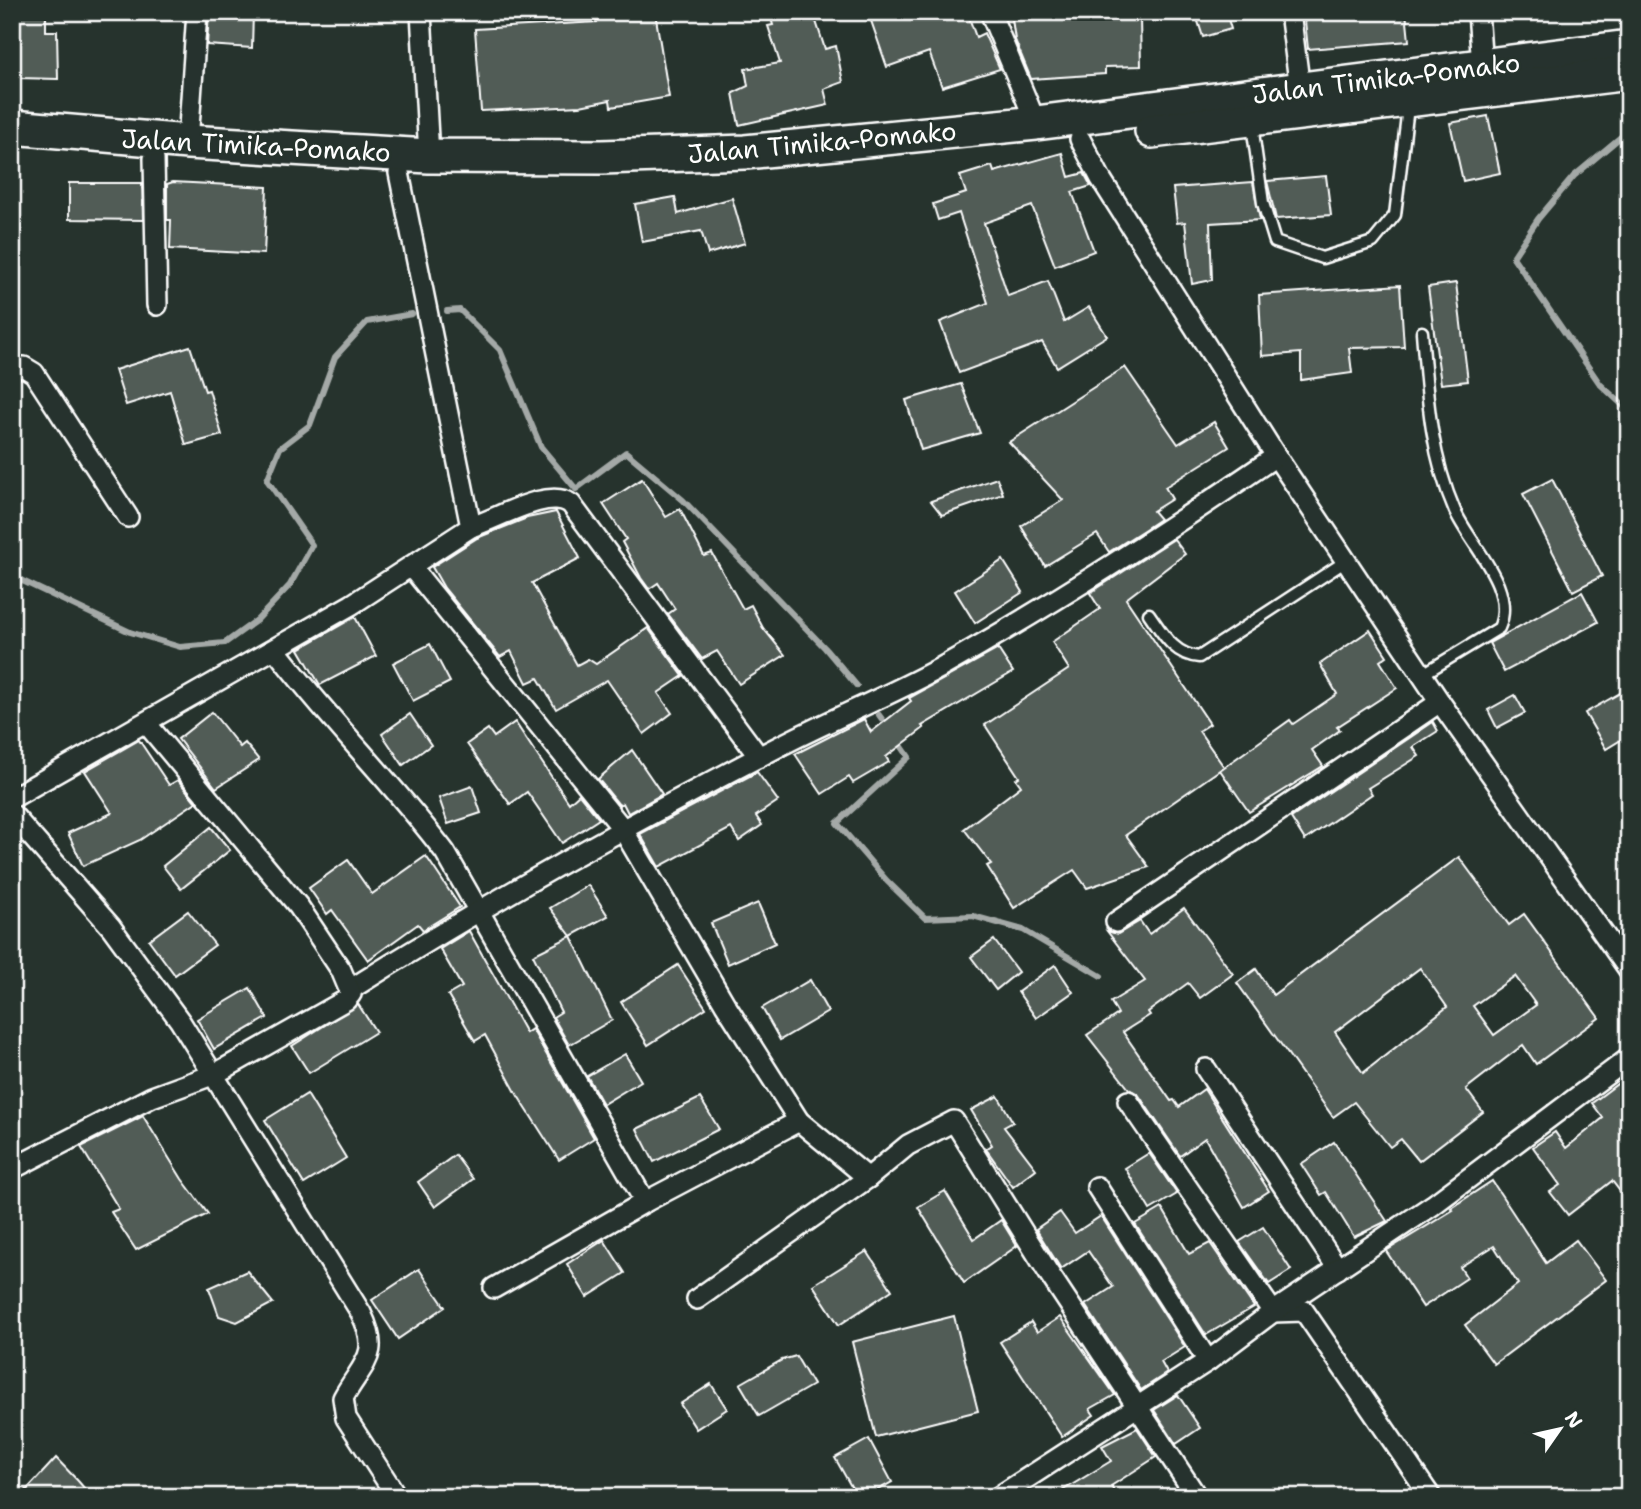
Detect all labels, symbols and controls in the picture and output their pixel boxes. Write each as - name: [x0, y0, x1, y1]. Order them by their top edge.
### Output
- street label: Jalan Timika-Pomako: [1250, 44, 1522, 112]
- street label: Jalan Timika-Pomako: [686, 113, 958, 171]
- street label: Jalan Timika-Pomako: [120, 120, 392, 170]
- north arrow: [1526, 1394, 1596, 1464]
- text: N: [1559, 1407, 1588, 1433]

